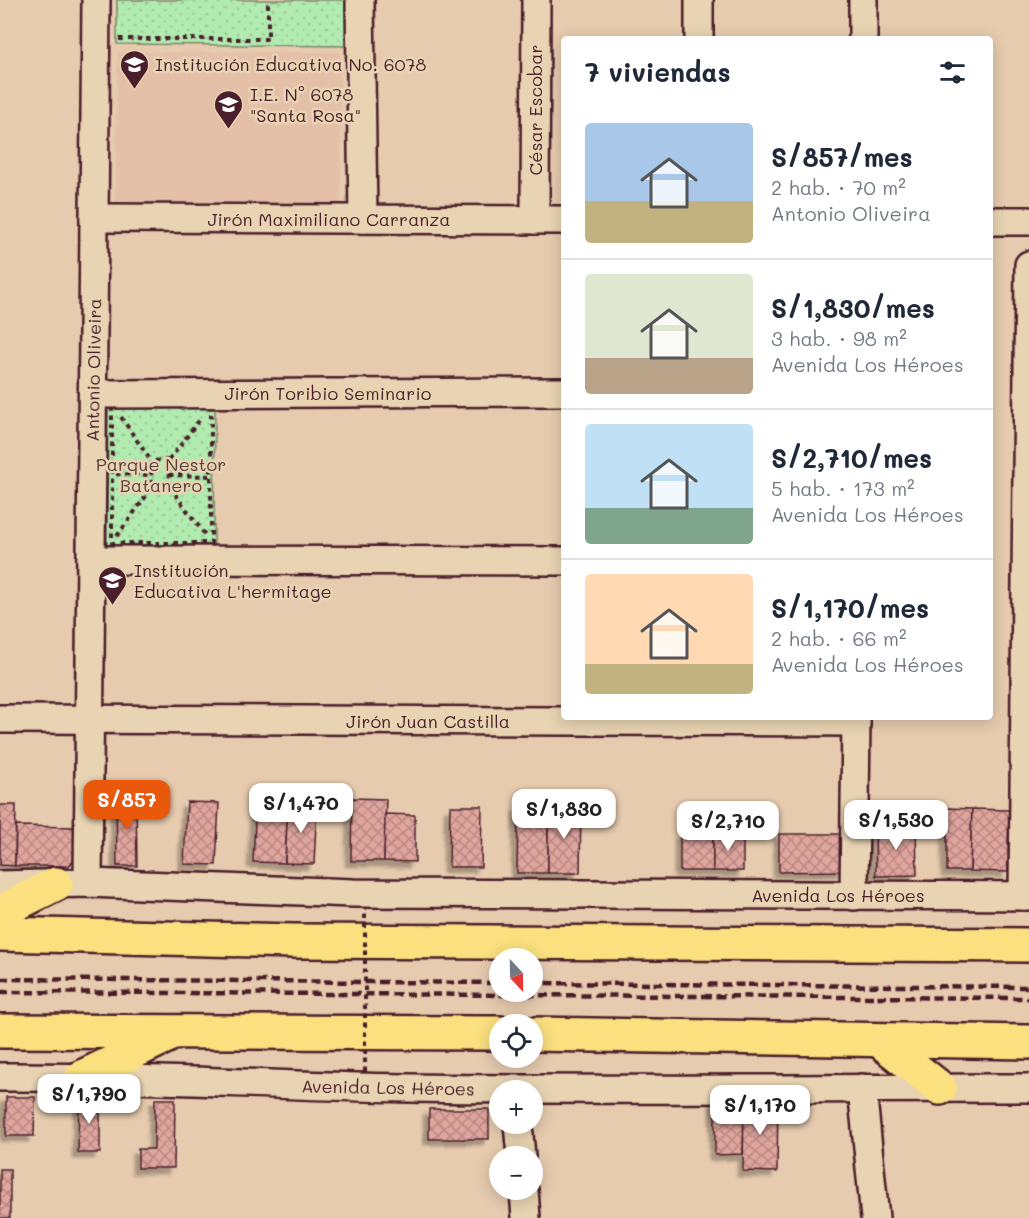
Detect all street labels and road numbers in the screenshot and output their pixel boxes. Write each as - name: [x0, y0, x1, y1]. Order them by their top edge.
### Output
- street label: César Escobar: [523, 44, 547, 176]
- street label: Jirón Maximiliano Carranza: [207, 207, 451, 231]
- street label: Antonio Oliveira: [80, 298, 106, 442]
- street label: Jirón Toribio Seminario: [224, 381, 432, 405]
- street label: Jirón Juan Castilla: [346, 709, 510, 733]
- street label: Avenida Los Héroes: [751, 883, 925, 907]
- street label: Avenida Los Héroes: [301, 1073, 475, 1101]

